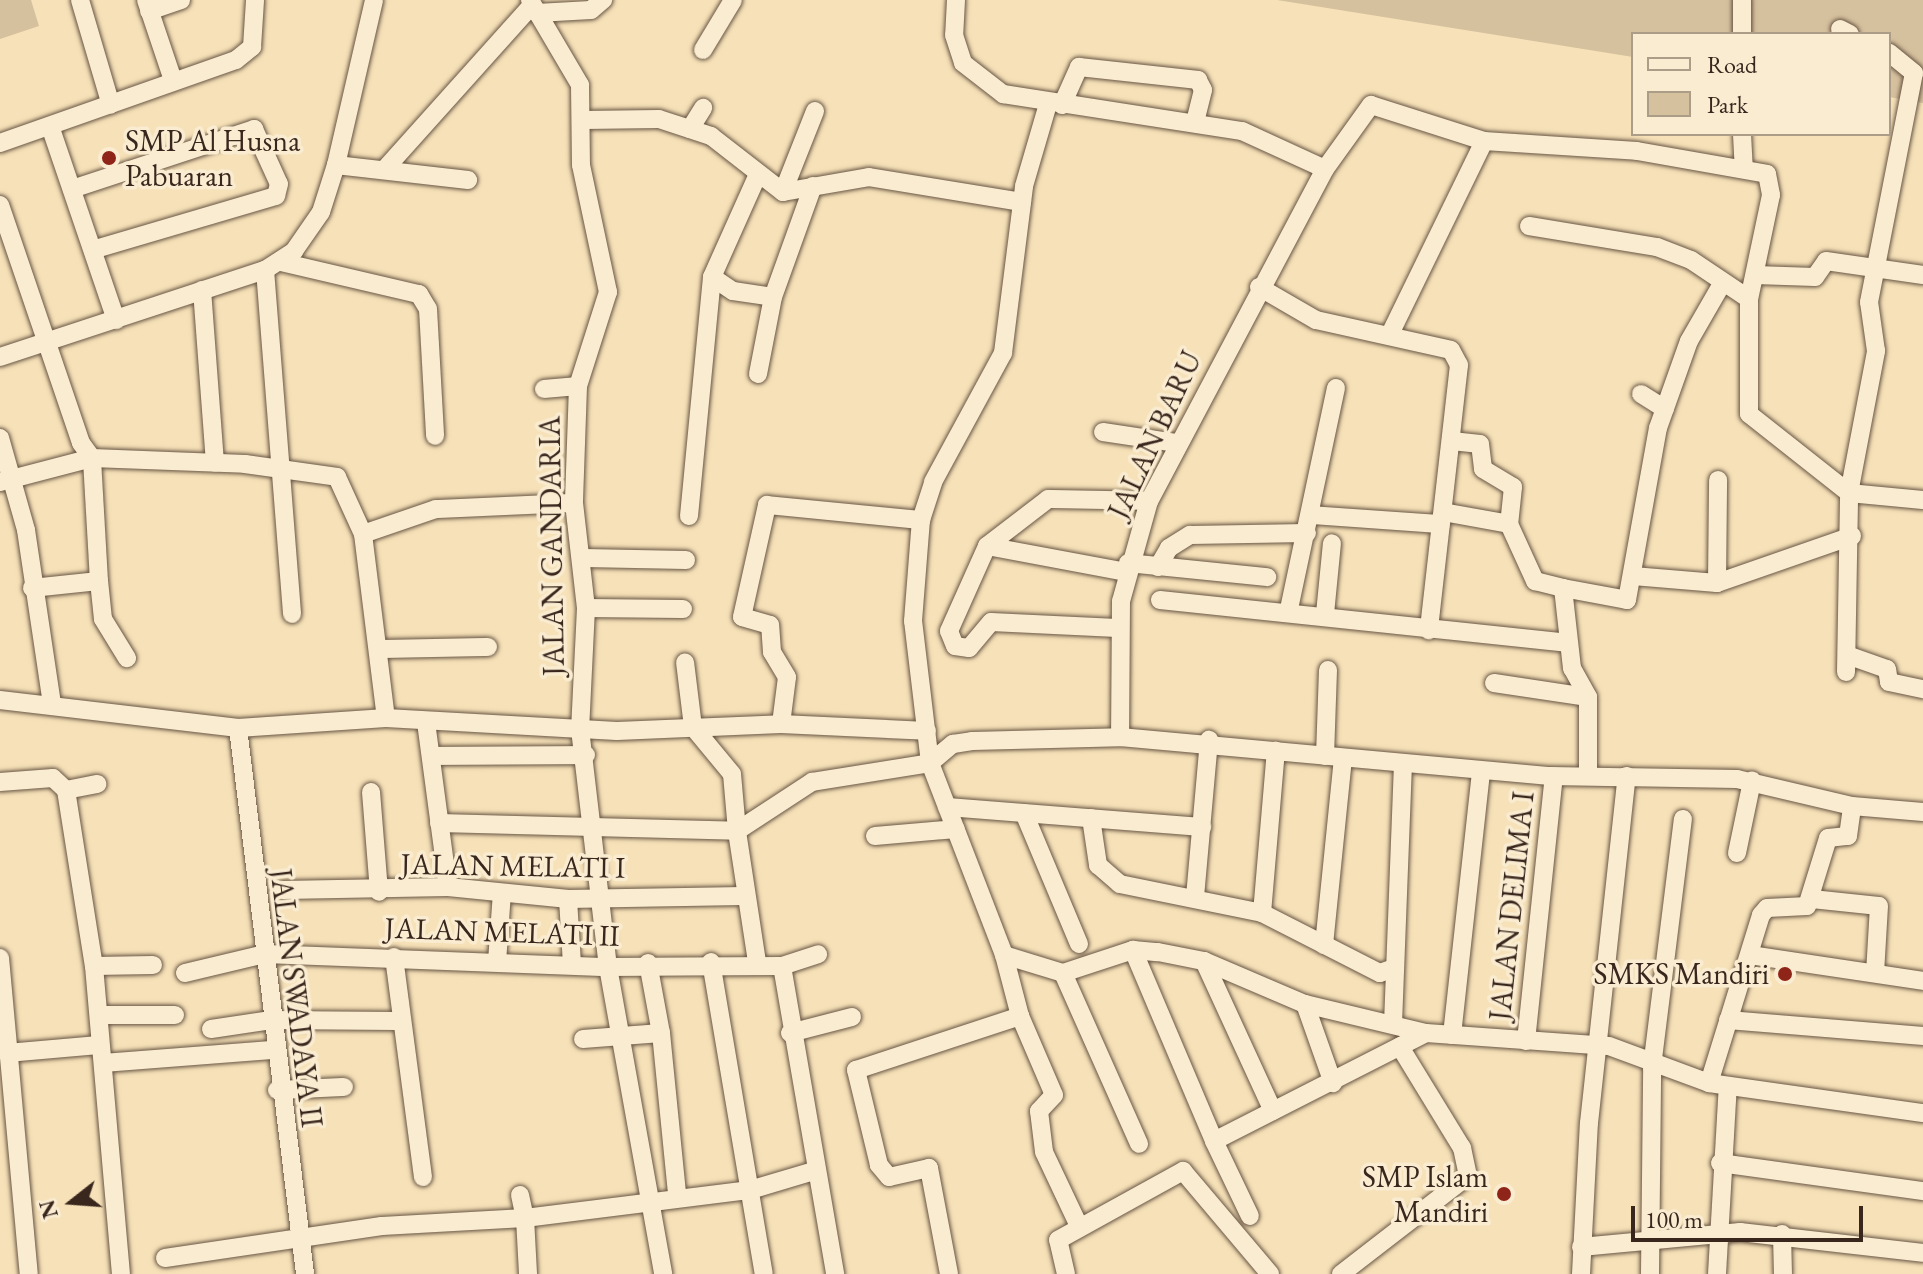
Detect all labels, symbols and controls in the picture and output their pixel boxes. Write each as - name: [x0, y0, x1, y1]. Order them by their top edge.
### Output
- legend: [1631, 32, 1891, 136]
- text: Road: [1707, 49, 1757, 80]
- text: Park: [1707, 89, 1748, 120]
- place label: SMP Al Husna Pabuaran: [125, 123, 300, 194]
- marker: SMP Al Husna Pabuaran: [100, 149, 118, 167]
- street label: JALAN BARU: [1100, 345, 1210, 525]
- street label: JALAN GANDARIA: [532, 416, 572, 676]
- street label: JALAN DELIMA I: [1482, 790, 1542, 1022]
- street label: JALAN MELATI I: [400, 846, 626, 886]
- street label: JALAN SWADAYA II: [262, 867, 330, 1129]
- street label: JALAN MELATI II: [384, 910, 620, 954]
- place label: SMKS Mandiri: [1594, 956, 1769, 992]
- marker: SMKS Mandiri: [1776, 965, 1794, 983]
- place label: SMP Islam Mandiri: [1362, 1159, 1488, 1230]
- north arrow: [32, 1162, 112, 1242]
- marker: SMP Islam Mandiri: [1495, 1185, 1513, 1203]
- scale bar: [1635, 1190, 1867, 1240]
- text: N: [32, 1196, 65, 1222]
- text: 100 m: [1645, 1204, 1703, 1235]

